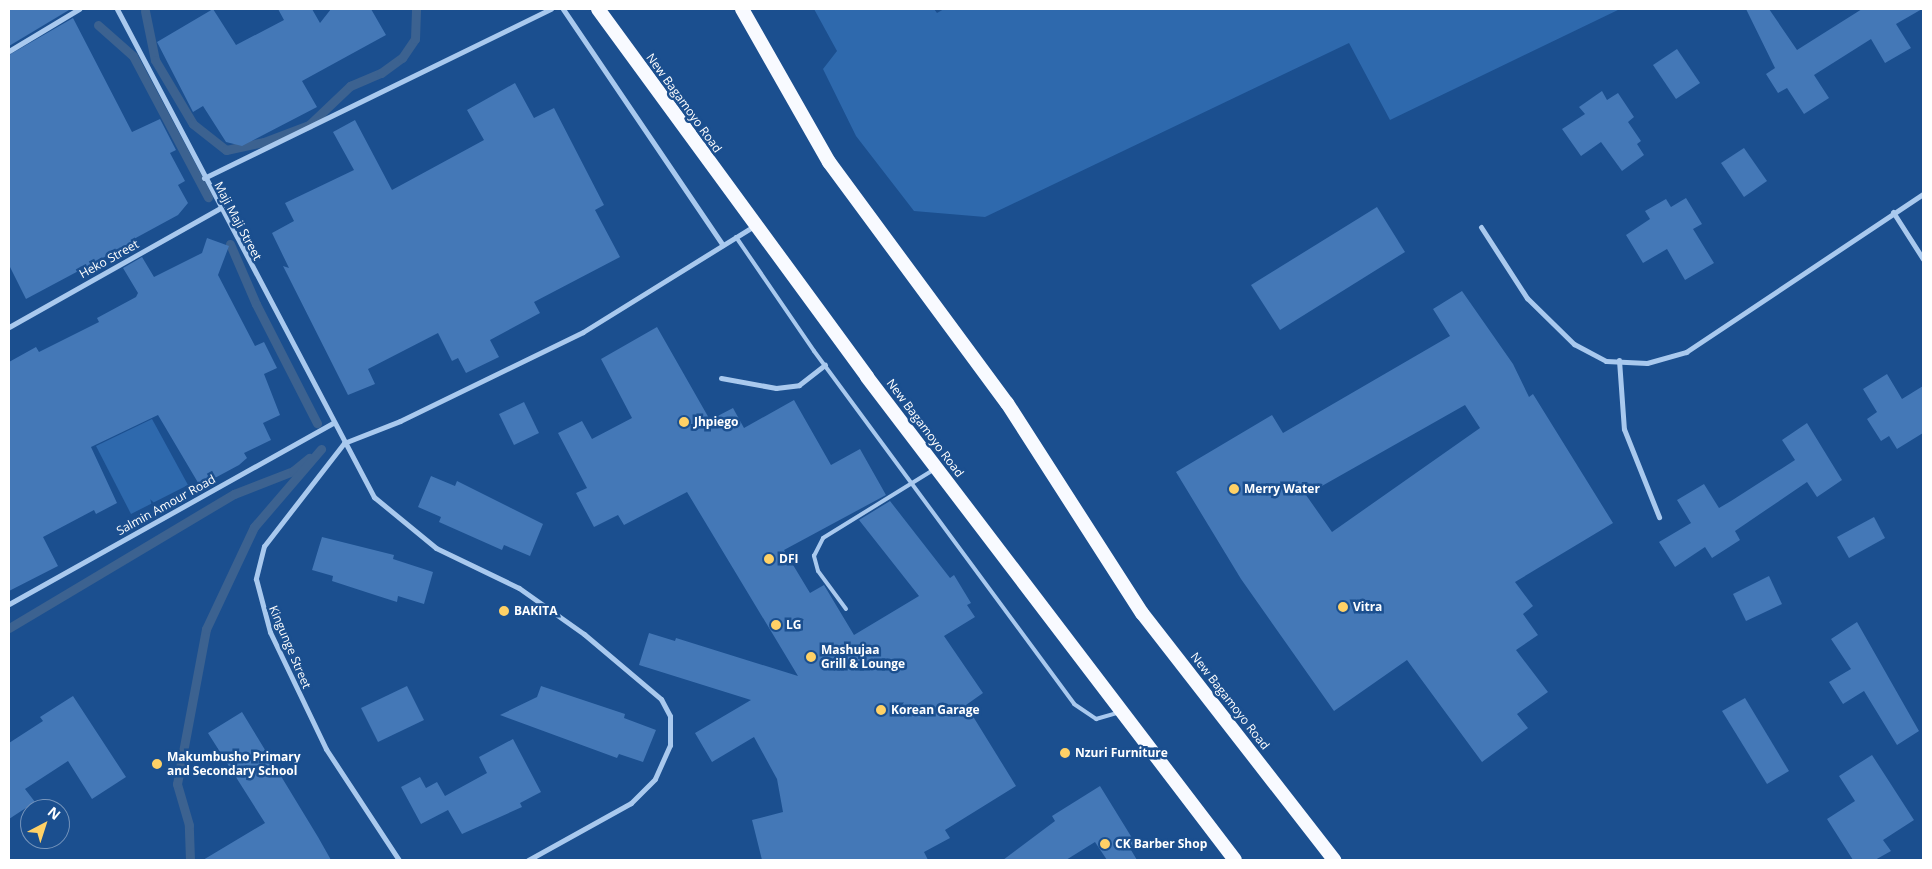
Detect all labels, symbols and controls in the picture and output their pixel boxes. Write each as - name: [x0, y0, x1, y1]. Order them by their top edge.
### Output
- street label: New Bagamoyo Road: [643, 51, 725, 155]
- street label: Maji Maji Street: [211, 179, 265, 263]
- street label: Heko Street: [77, 237, 141, 281]
- street label: New Bagamoyo Road: [883, 376, 967, 480]
- place label: Jhpiego: [694, 415, 738, 429]
- marker: Jhpiego: [678, 416, 690, 428]
- street label: Salmin Amour Road: [114, 472, 218, 538]
- place label: Merry Water: [1244, 482, 1320, 496]
- marker: Merry Water: [1228, 483, 1240, 495]
- place label: DFI: [779, 552, 798, 566]
- marker: DFI: [763, 553, 775, 565]
- place label: Vitra: [1353, 600, 1382, 614]
- marker: Vitra: [1337, 601, 1349, 613]
- street label: Kingunge Street: [266, 603, 314, 691]
- place label: BAKITA: [514, 604, 558, 618]
- marker: BAKITA: [498, 605, 510, 617]
- place label: LG: [786, 618, 801, 632]
- marker: LG: [770, 619, 782, 631]
- place label: Mashujaa Grill & Lounge: [821, 643, 905, 671]
- street label: New Bagamoyo Road: [1188, 650, 1272, 752]
- marker: Mashujaa Grill & Lounge: [805, 651, 817, 663]
- place label: Korean Garage: [891, 703, 980, 717]
- marker: Korean Garage: [875, 704, 887, 716]
- place label: Nzuri Furniture: [1075, 746, 1168, 760]
- marker: Nzuri Furniture: [1059, 747, 1071, 759]
- place label: Makumbusho Primary and Secondary School: [167, 750, 301, 778]
- marker: Makumbusho Primary and Secondary School: [151, 758, 163, 770]
- north arrow: [20, 799, 70, 849]
- text: N: [44, 802, 65, 824]
- place label: CK Barber Shop: [1115, 837, 1207, 851]
- marker: CK Barber Shop: [1099, 838, 1111, 850]

